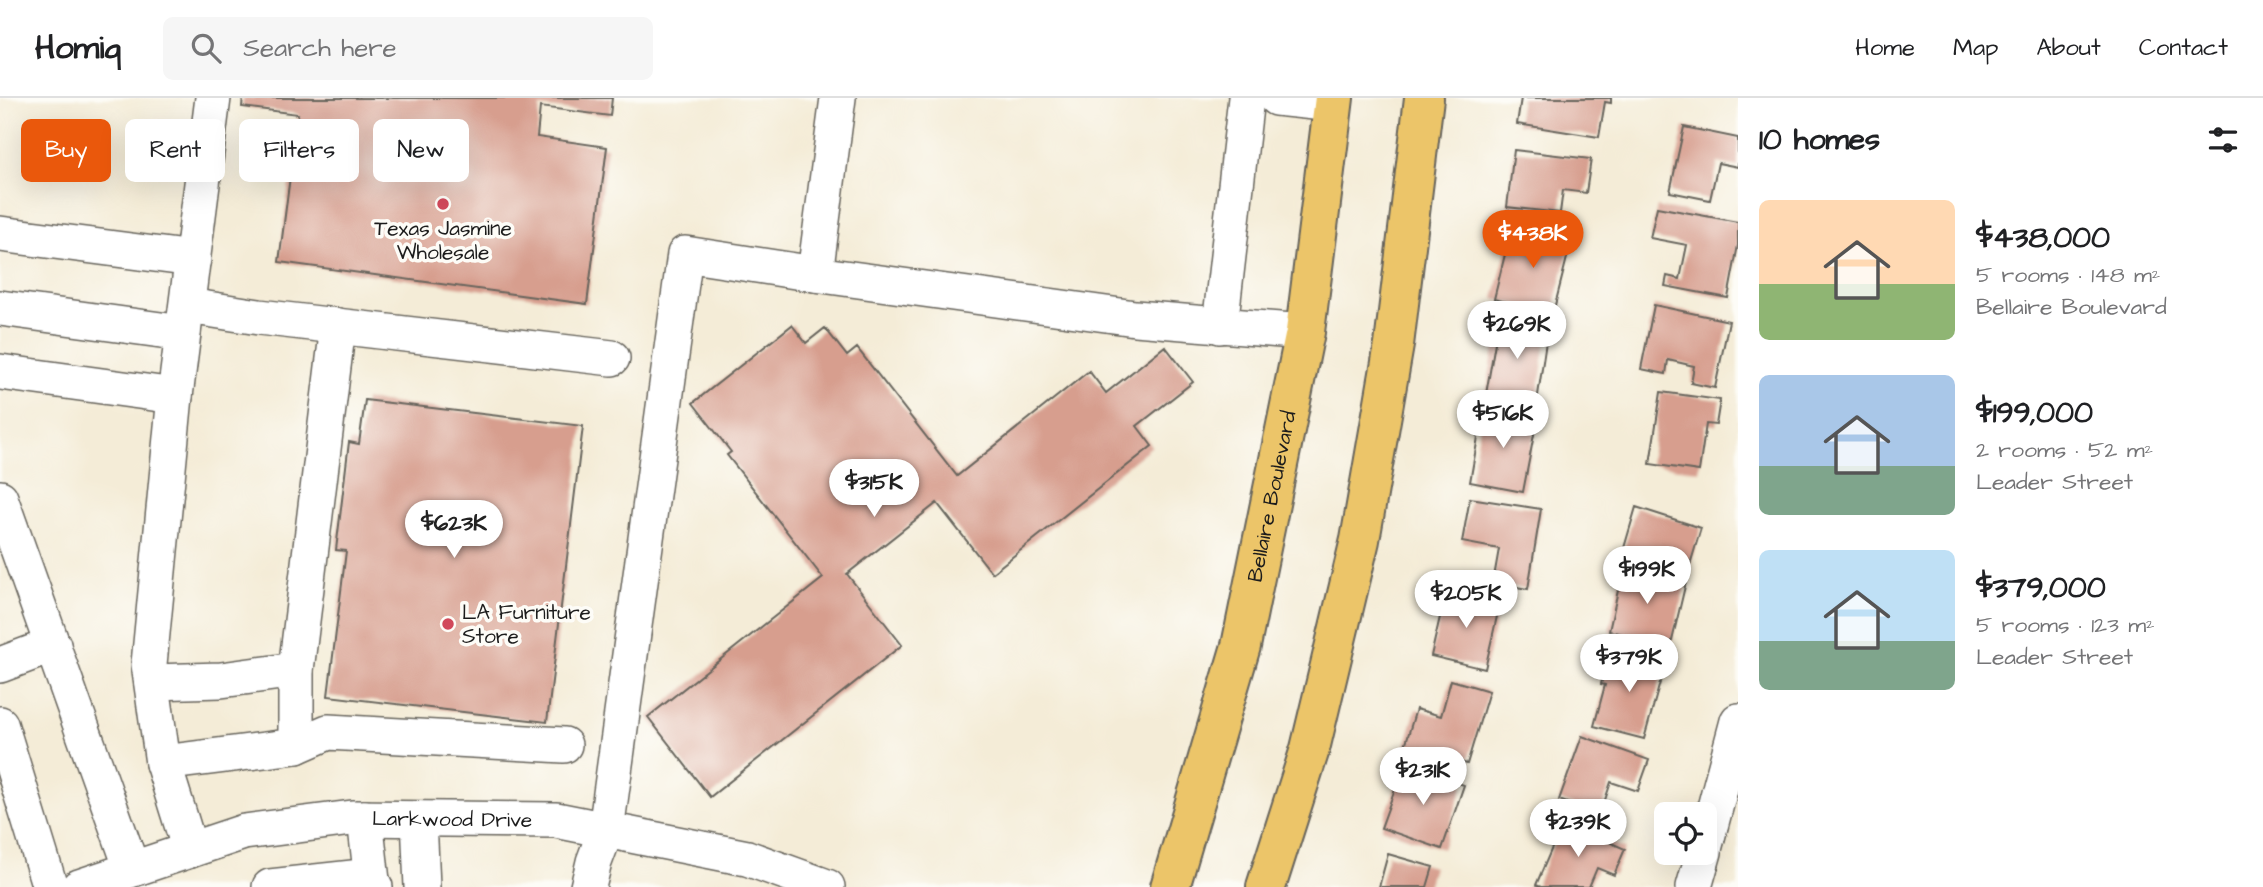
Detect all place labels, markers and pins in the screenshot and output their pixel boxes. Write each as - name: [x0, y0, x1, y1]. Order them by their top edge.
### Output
- marker: Texas Jasmine Wholesale: [435, 196, 451, 212]
- pin: $438K: [1484, 211, 1582, 270]
- place label: Texas Jasmine Wholesale: [374, 214, 512, 267]
- pin: $269K: [1468, 302, 1566, 361]
- pin: $516K: [1454, 390, 1552, 450]
- pin: $315K: [825, 460, 923, 519]
- pin: $623K: [405, 500, 503, 560]
- pin: $199K: [1598, 546, 1696, 606]
- pin: $205K: [1417, 570, 1515, 630]
- place label: LA Furniture Store: [462, 598, 591, 651]
- marker: LA Furniture Store: [440, 616, 456, 632]
- pin: $379K: [1580, 634, 1678, 694]
- pin: $231K: [1374, 748, 1472, 807]
- pin: $239K: [1529, 800, 1627, 859]

